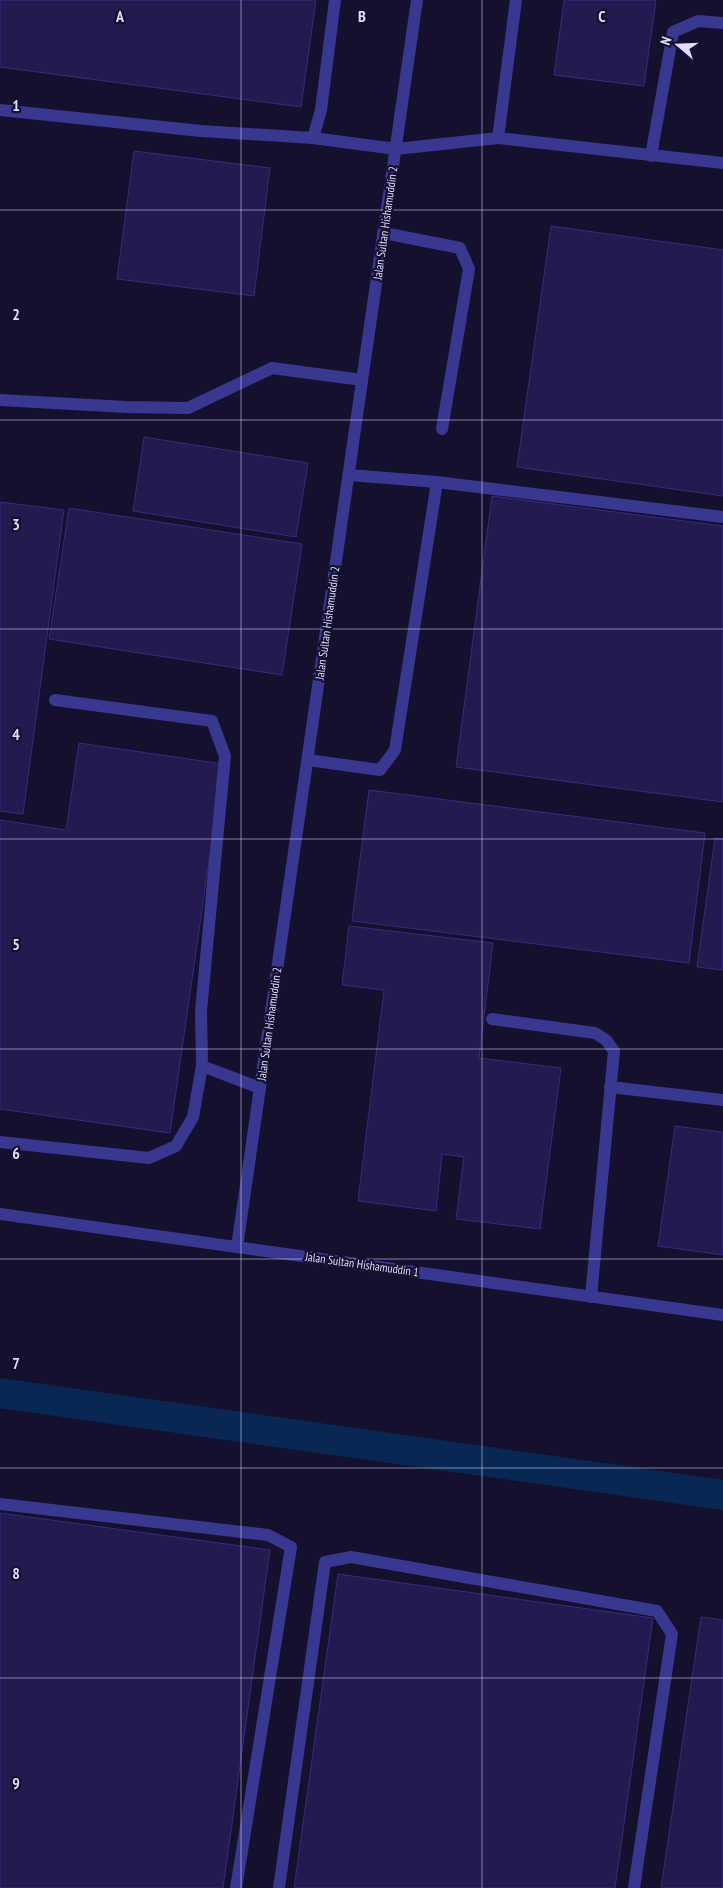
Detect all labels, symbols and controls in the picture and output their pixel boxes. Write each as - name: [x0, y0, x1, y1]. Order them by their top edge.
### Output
- text: A: [115, 6, 125, 26]
- text: B: [358, 6, 366, 26]
- text: C: [598, 6, 606, 26]
- north arrow: [653, 20, 703, 70]
- text: N: [656, 34, 675, 47]
- text: 1: [12, 95, 20, 115]
- street label: Jalan Sultan Hishamuddin 2: [369, 165, 400, 282]
- text: 2: [12, 304, 20, 324]
- text: 3: [12, 514, 20, 534]
- street label: Jalan Sultan Hishamuddin 2: [311, 565, 342, 682]
- text: 4: [12, 724, 20, 744]
- text: 5: [12, 934, 20, 954]
- street label: Jalan Sultan Hishamuddin 2: [253, 966, 284, 1083]
- text: 6: [12, 1143, 20, 1163]
- street label: Jalan Sultan Hishamuddin 1: [303, 1248, 420, 1279]
- text: 7: [12, 1353, 20, 1373]
- text: 8: [12, 1563, 20, 1583]
- text: 9: [12, 1773, 20, 1793]

